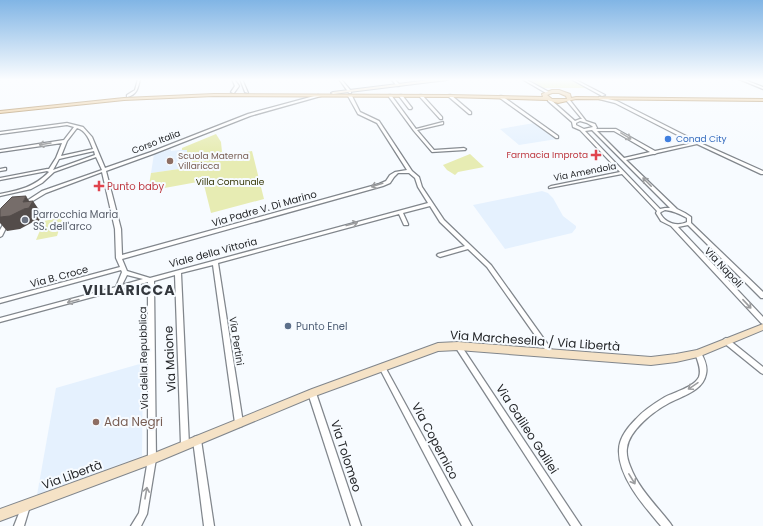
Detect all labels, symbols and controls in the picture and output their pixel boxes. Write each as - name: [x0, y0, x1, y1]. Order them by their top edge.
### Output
- street label: Corso Italia: [130, 127, 182, 157]
- one-way arrow: [620, 133, 632, 141]
- place label: Conad City: [676, 133, 727, 145]
- marker: Conad City: [663, 134, 673, 144]
- one-way arrow: [39, 140, 52, 148]
- place label: Farmacia Improta: [506, 149, 588, 161]
- place label: Scuola Materna Villaricca: [178, 150, 249, 172]
- marker: Farmacia Improta: [591, 150, 601, 160]
- marker: Scuola Materna Villaricca: [165, 156, 175, 166]
- street label: Via Amendola: [553, 160, 617, 184]
- park label: Villa Comunale: [196, 176, 265, 188]
- one-way arrow: [642, 177, 652, 187]
- place label: Punto baby: [107, 179, 165, 194]
- marker: Punto baby: [94, 181, 104, 191]
- one-way arrow: [371, 182, 383, 190]
- street label: Via Padre V. Di Marino: [210, 186, 318, 231]
- place label: Parrocchia Maria SS. dell'arco: [33, 207, 118, 234]
- marker: Parrocchia Maria SS. dell'arco: [20, 215, 30, 225]
- one-way arrow: [345, 220, 358, 228]
- street label: Viale della Vittoria: [167, 234, 259, 271]
- street label: Via Napoli: [701, 244, 746, 291]
- street label: Via B. Croce: [28, 262, 90, 291]
- district label: VILLARICCA: [83, 280, 175, 300]
- one-way arrow: [67, 298, 80, 306]
- one-way arrow: [743, 299, 752, 309]
- street label: Via della Repubblica: [135, 307, 152, 409]
- street label: Via Pertini: [225, 316, 248, 367]
- place label: Punto Enel: [296, 319, 348, 334]
- marker: Punto Enel: [283, 321, 293, 331]
- street label: Via Maione: [159, 325, 180, 393]
- street label: Via Marchesella / Via Libertà: [449, 326, 621, 355]
- street label: Via Galileo Galilei: [492, 381, 563, 477]
- one-way arrow: [687, 382, 698, 390]
- street label: Via Copernico: [408, 399, 463, 483]
- place label: Ada Negri: [104, 413, 163, 430]
- marker: Ada Negri: [91, 417, 101, 427]
- street label: Via Tolomeo: [327, 418, 366, 494]
- street label: Via Libertà: [39, 456, 104, 493]
- one-way arrow: [629, 473, 637, 485]
- one-way arrow: [143, 487, 151, 500]

